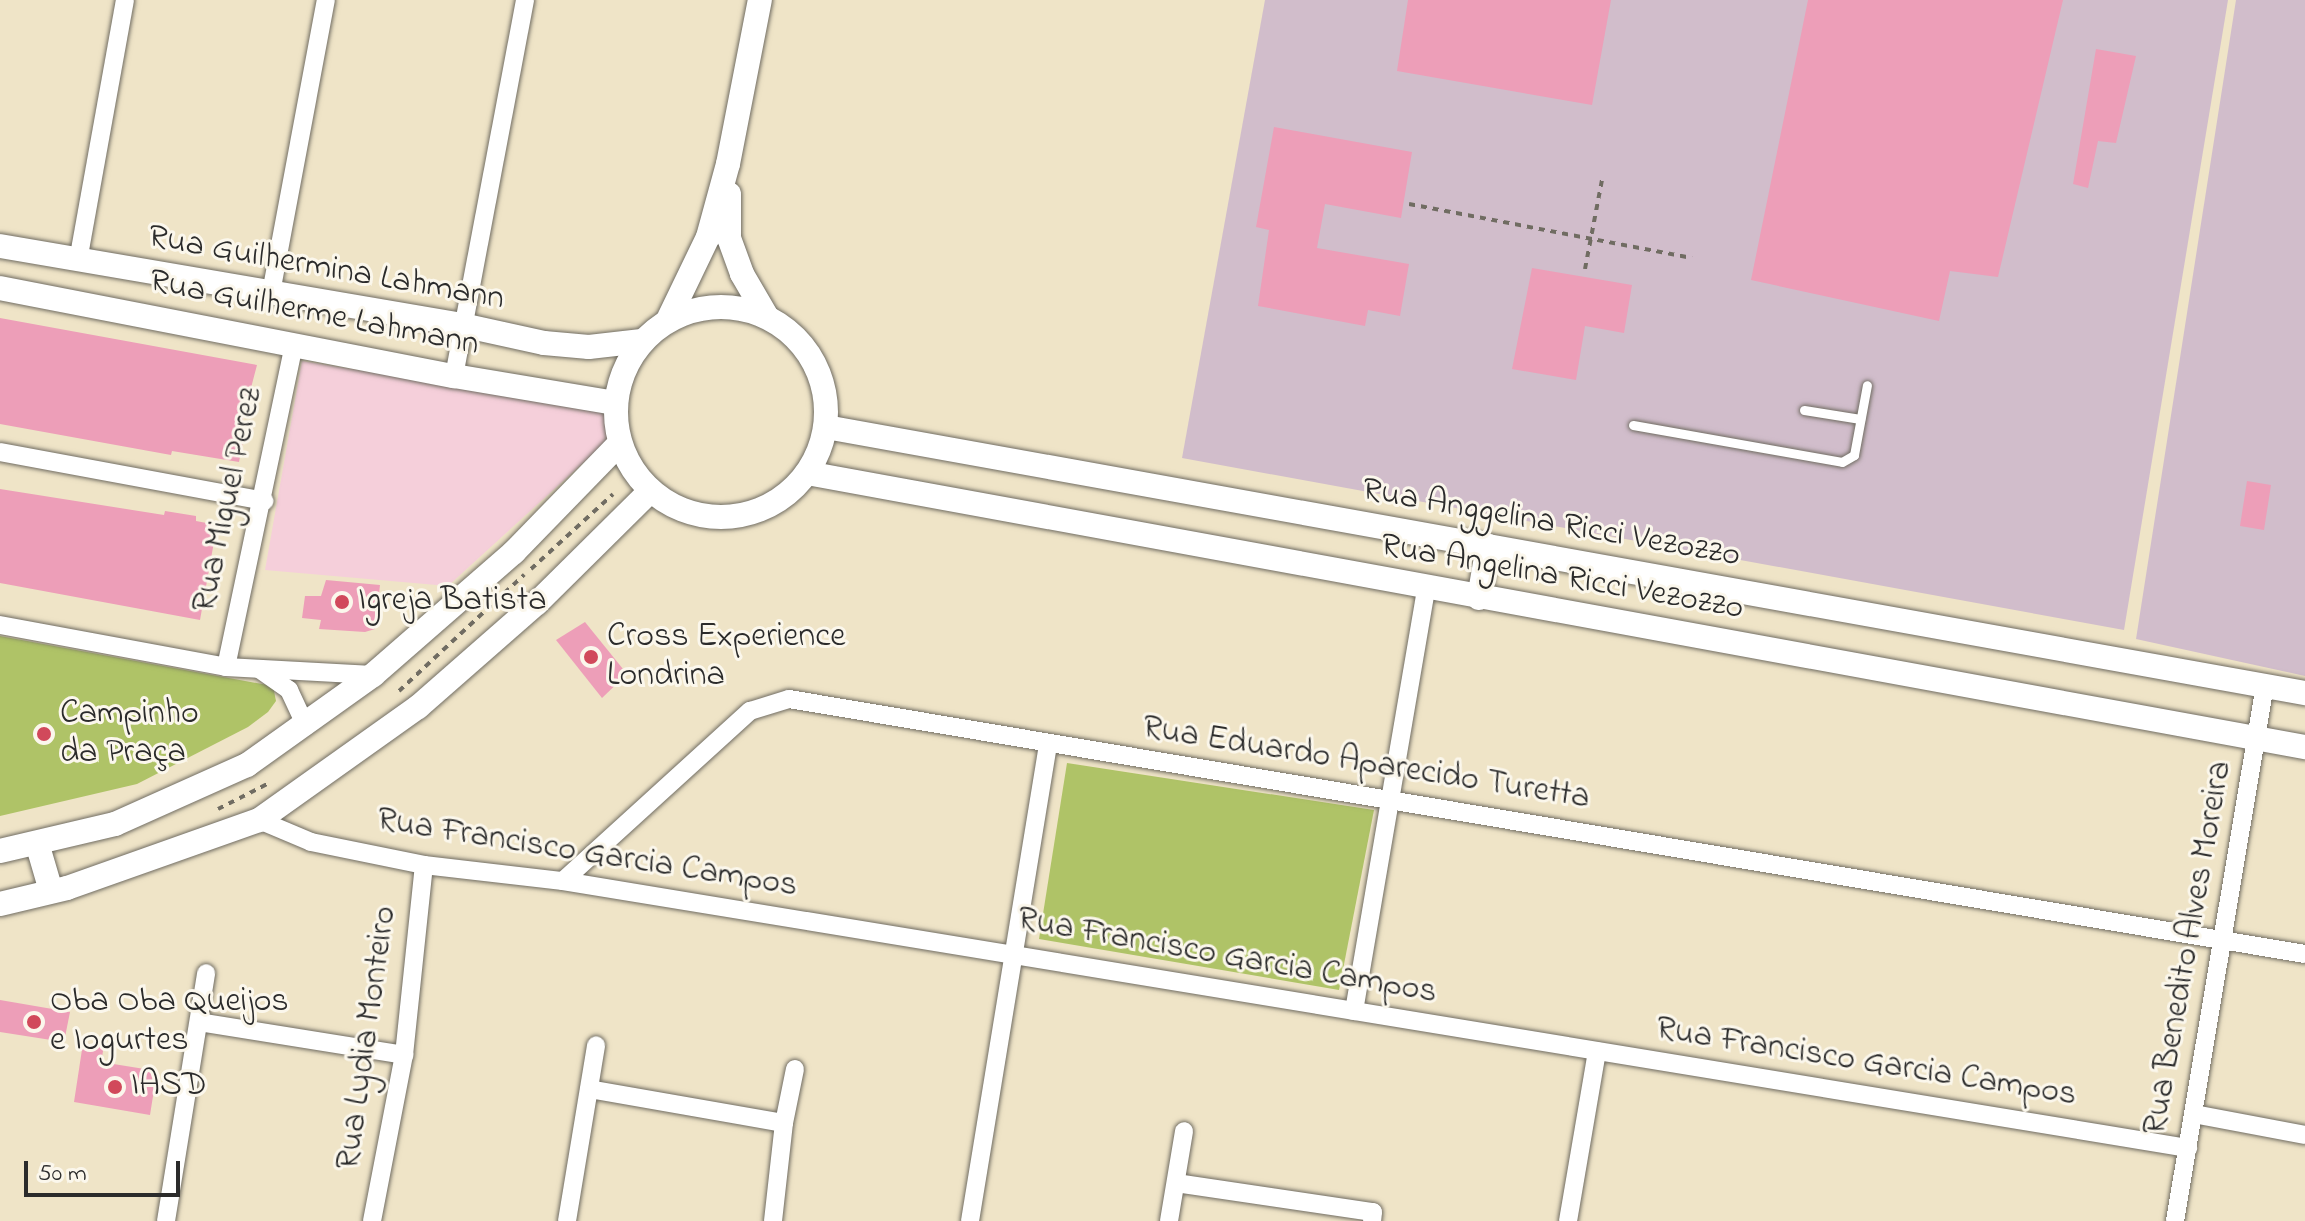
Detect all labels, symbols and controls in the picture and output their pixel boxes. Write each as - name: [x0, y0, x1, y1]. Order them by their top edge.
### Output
- street label: Rua Guilhermina Lahmann: [145, 218, 507, 320]
- street label: Rua Guilherme Lahmann: [146, 262, 482, 366]
- street label: Rua Miguel Perez: [185, 384, 273, 616]
- street label: Rua Anggelina Ricci Vezozzo: [1359, 471, 1743, 577]
- street label: Rua Angelina Ricci Vezozzo: [1377, 526, 1747, 630]
- place label: Igreja Batista: [358, 582, 547, 622]
- marker: Igreja Batista: [333, 593, 351, 611]
- place label: Cross Experience Londrina: [607, 617, 846, 696]
- marker: Cross Experience Londrina: [582, 648, 600, 666]
- place label: Campinho da Praça: [60, 694, 199, 774]
- street label: Rua Eduardo Aparecido Turetta: [1140, 708, 1592, 820]
- marker: Campinho da Praça: [35, 725, 53, 743]
- street label: Rua Benedito Alves Moreira: [2136, 758, 2242, 1138]
- street label: Rua Francisco Garcia Campos: [374, 801, 800, 907]
- street label: Rua Francisco Garcia Campos: [1014, 900, 1440, 1014]
- street label: Rua Lydia Monteiro: [329, 904, 407, 1172]
- place label: Oba Oba Queijos e Iogurtes: [50, 982, 289, 1062]
- street label: Rua Francisco Garcia Campos: [1653, 1010, 2079, 1116]
- marker: Oba Oba Queijos e Iogurtes: [25, 1013, 43, 1031]
- place label: IASD: [131, 1067, 207, 1107]
- marker: IASD: [106, 1078, 124, 1096]
- scale bar: [28, 1145, 184, 1195]
- text: 50 m: [38, 1157, 87, 1192]

